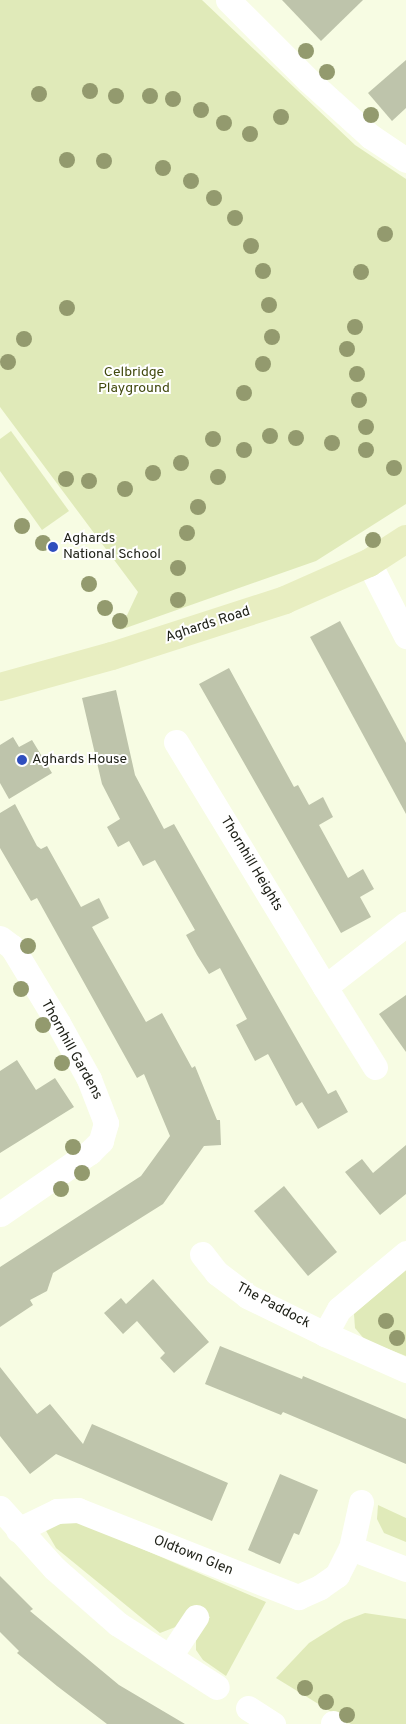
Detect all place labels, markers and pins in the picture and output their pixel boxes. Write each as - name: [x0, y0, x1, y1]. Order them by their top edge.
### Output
- place label: Aghards National School: [63, 531, 161, 564]
- marker: Aghards National School: [47, 541, 59, 553]
- place label: Aghards House: [32, 752, 127, 768]
- marker: Aghards House: [16, 754, 28, 766]

